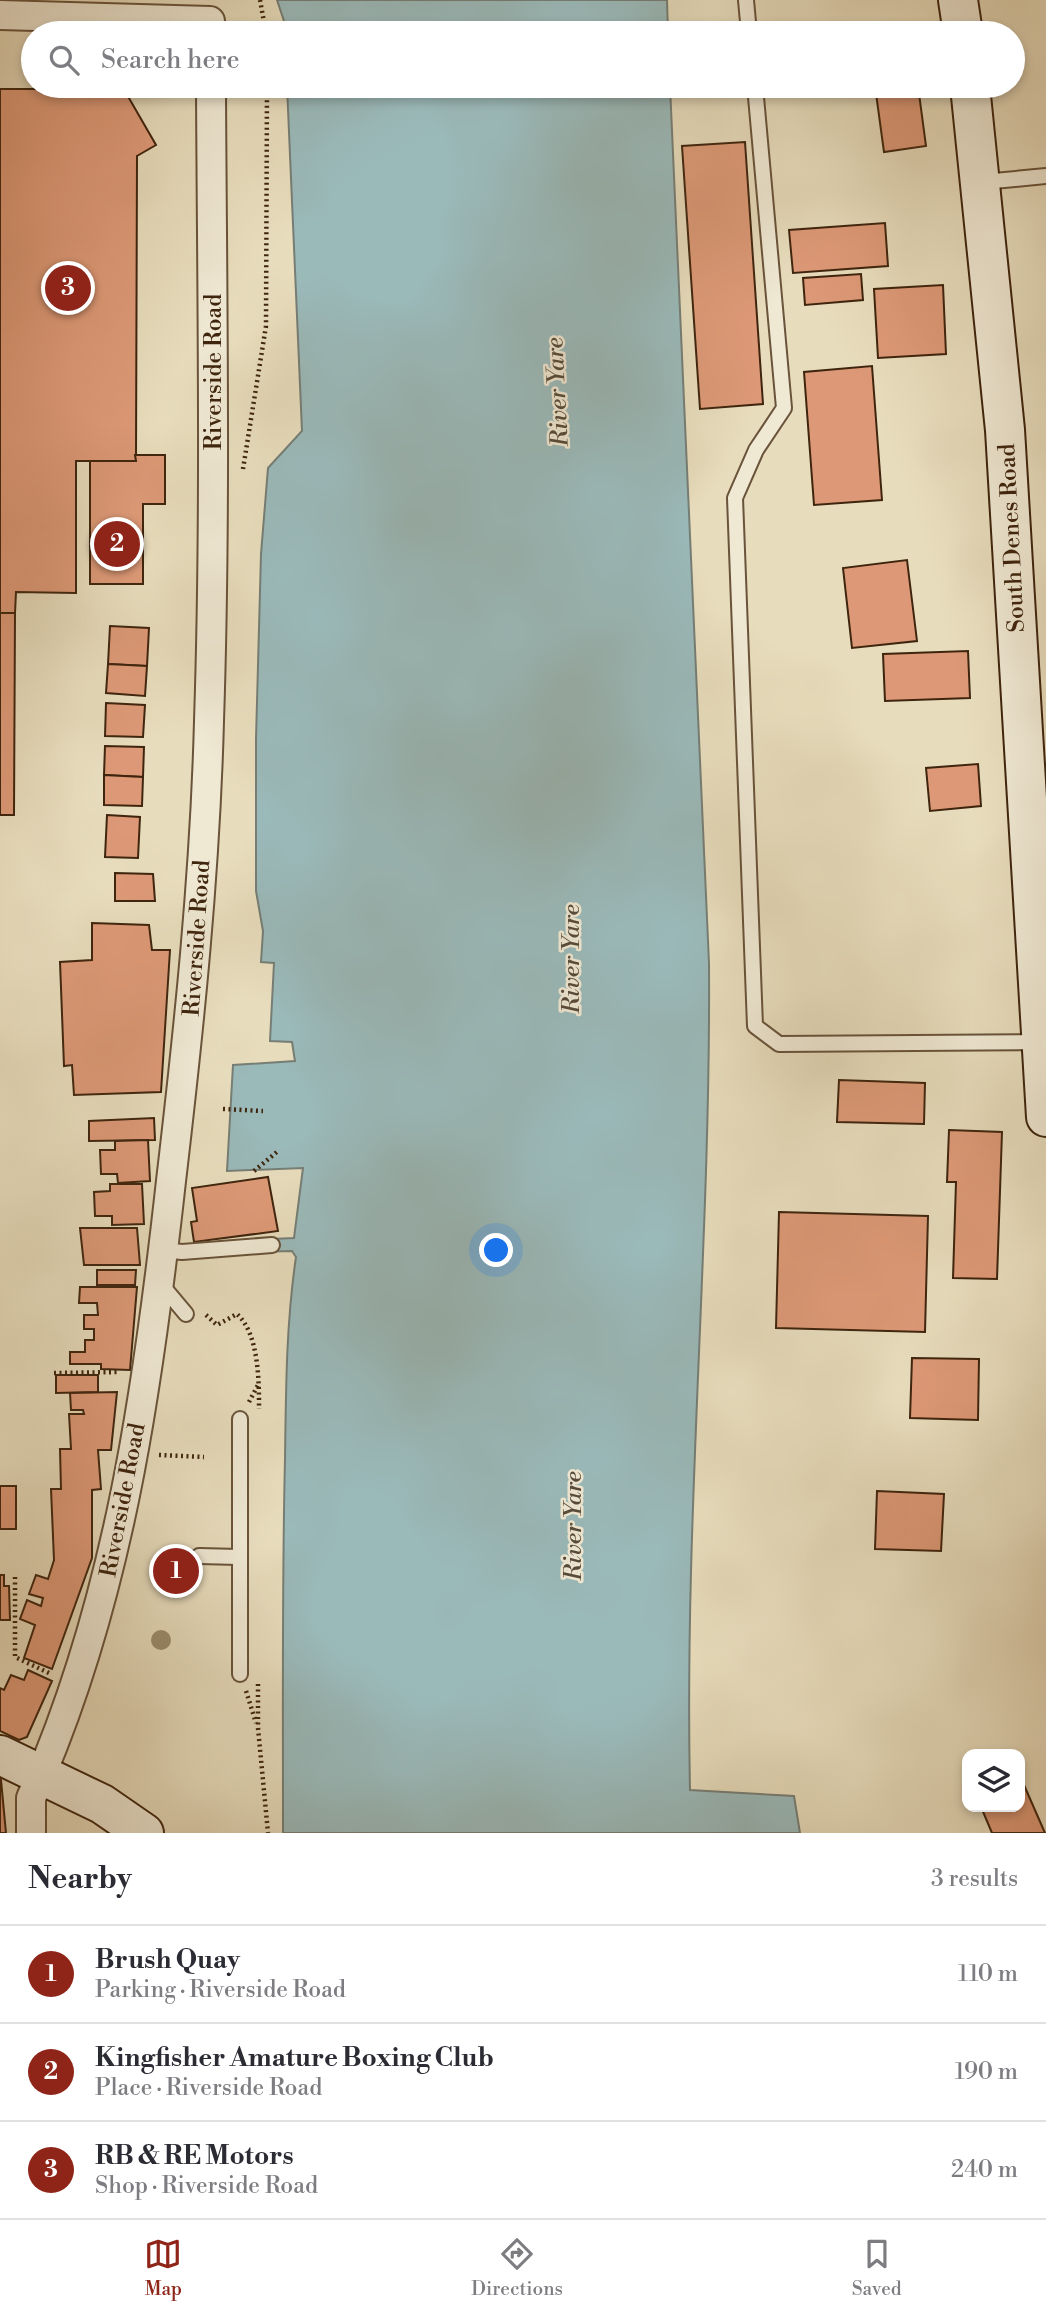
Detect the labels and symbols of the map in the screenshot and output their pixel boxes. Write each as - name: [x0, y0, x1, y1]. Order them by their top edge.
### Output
- pin: 3: [45, 262, 91, 314]
- street label: Riverside Road: [200, 294, 228, 450]
- water label: River Yare: [540, 337, 576, 448]
- street label: South Denes Road: [993, 443, 1031, 633]
- pin: 2: [94, 518, 140, 570]
- street label: Riverside Road: [178, 859, 216, 1017]
- water label: River Yare: [557, 904, 587, 1015]
- your location: [479, 1233, 513, 1267]
- street label: Riverside Road: [94, 1421, 152, 1580]
- water label: River Yare: [559, 1471, 589, 1582]
- pin: 1: [153, 1545, 199, 1597]

